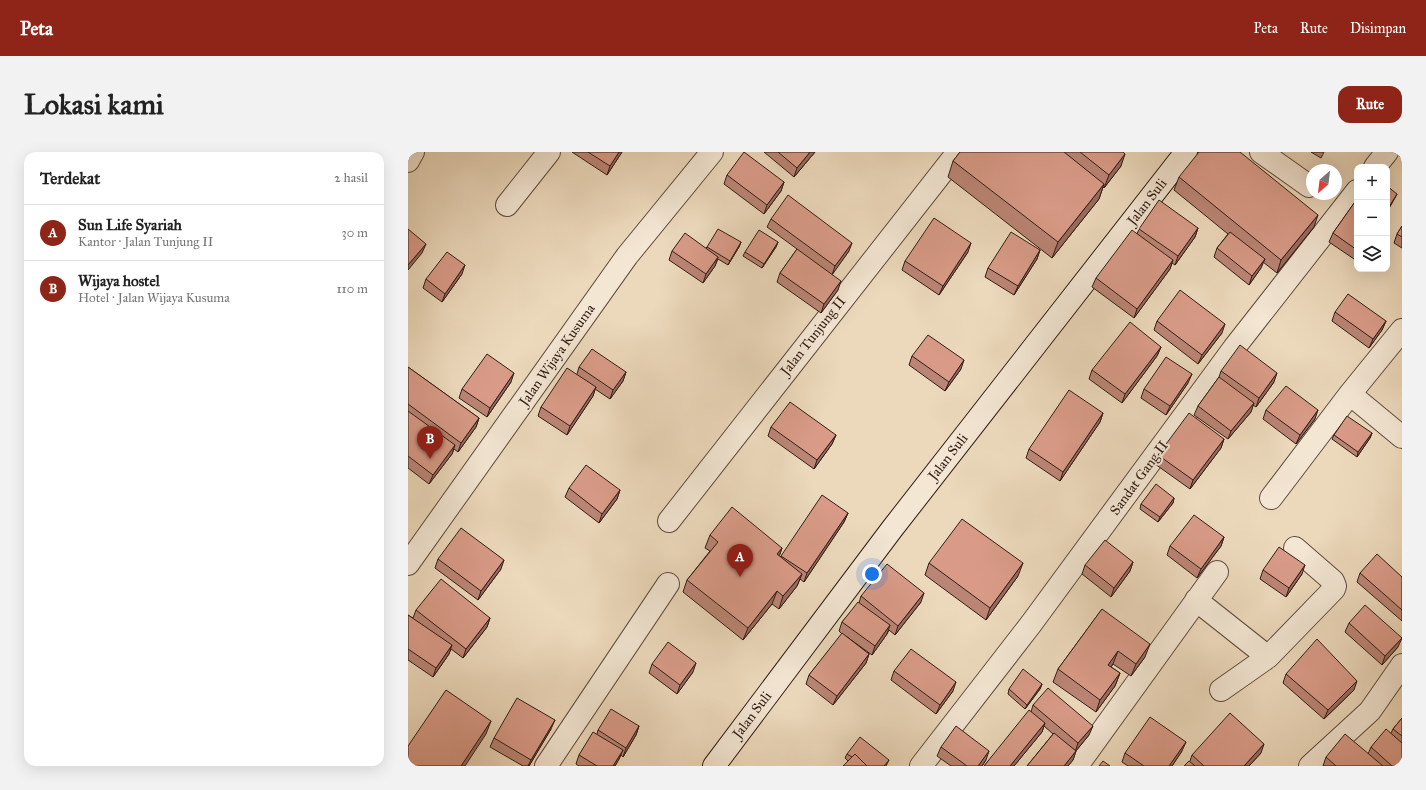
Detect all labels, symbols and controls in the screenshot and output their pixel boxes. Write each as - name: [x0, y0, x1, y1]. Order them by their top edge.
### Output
- text: Peta: [20, 17, 53, 40]
- text: Peta: [1254, 20, 1278, 37]
- text: Rute: [1300, 20, 1328, 37]
- text: Disimpan: [1350, 20, 1406, 37]
- button: Rute: [1338, 86, 1402, 123]
- text: Lokasi kami: [24, 87, 164, 122]
- north arrow: [1306, 164, 1342, 200]
- map controls: [1354, 164, 1390, 272]
- button: +: [1354, 164, 1390, 200]
- text: Terdekat: [40, 168, 100, 189]
- text: 2 hasil: [334, 170, 368, 186]
- street label: Jalan Suli: [1122, 175, 1171, 231]
- button: −: [1354, 200, 1390, 236]
- text: Sun Life Syariah: [78, 216, 182, 234]
- text: A: [49, 225, 57, 241]
- text: 30 m: [342, 225, 368, 241]
- text: Kantor · Jalan Tunjung II: [78, 234, 213, 250]
- button: layers: [1354, 236, 1390, 272]
- text: Wijaya hostel: [78, 272, 160, 290]
- text: B: [49, 281, 57, 297]
- text: 110 m: [336, 281, 368, 297]
- text: Hotel · Jalan Wijaya Kusuma: [78, 290, 230, 306]
- street label: Jalan Tunjung II: [776, 293, 850, 381]
- street label: Jalan Wijaya Kusuma: [514, 301, 599, 412]
- pin: B: [417, 426, 443, 459]
- street label: Jalan Suli: [923, 430, 972, 486]
- street label: Sandat Gang II: [1106, 438, 1172, 518]
- pin: A: [727, 544, 753, 577]
- your location: [862, 564, 882, 584]
- street label: Jalan Suli: [728, 688, 776, 744]

